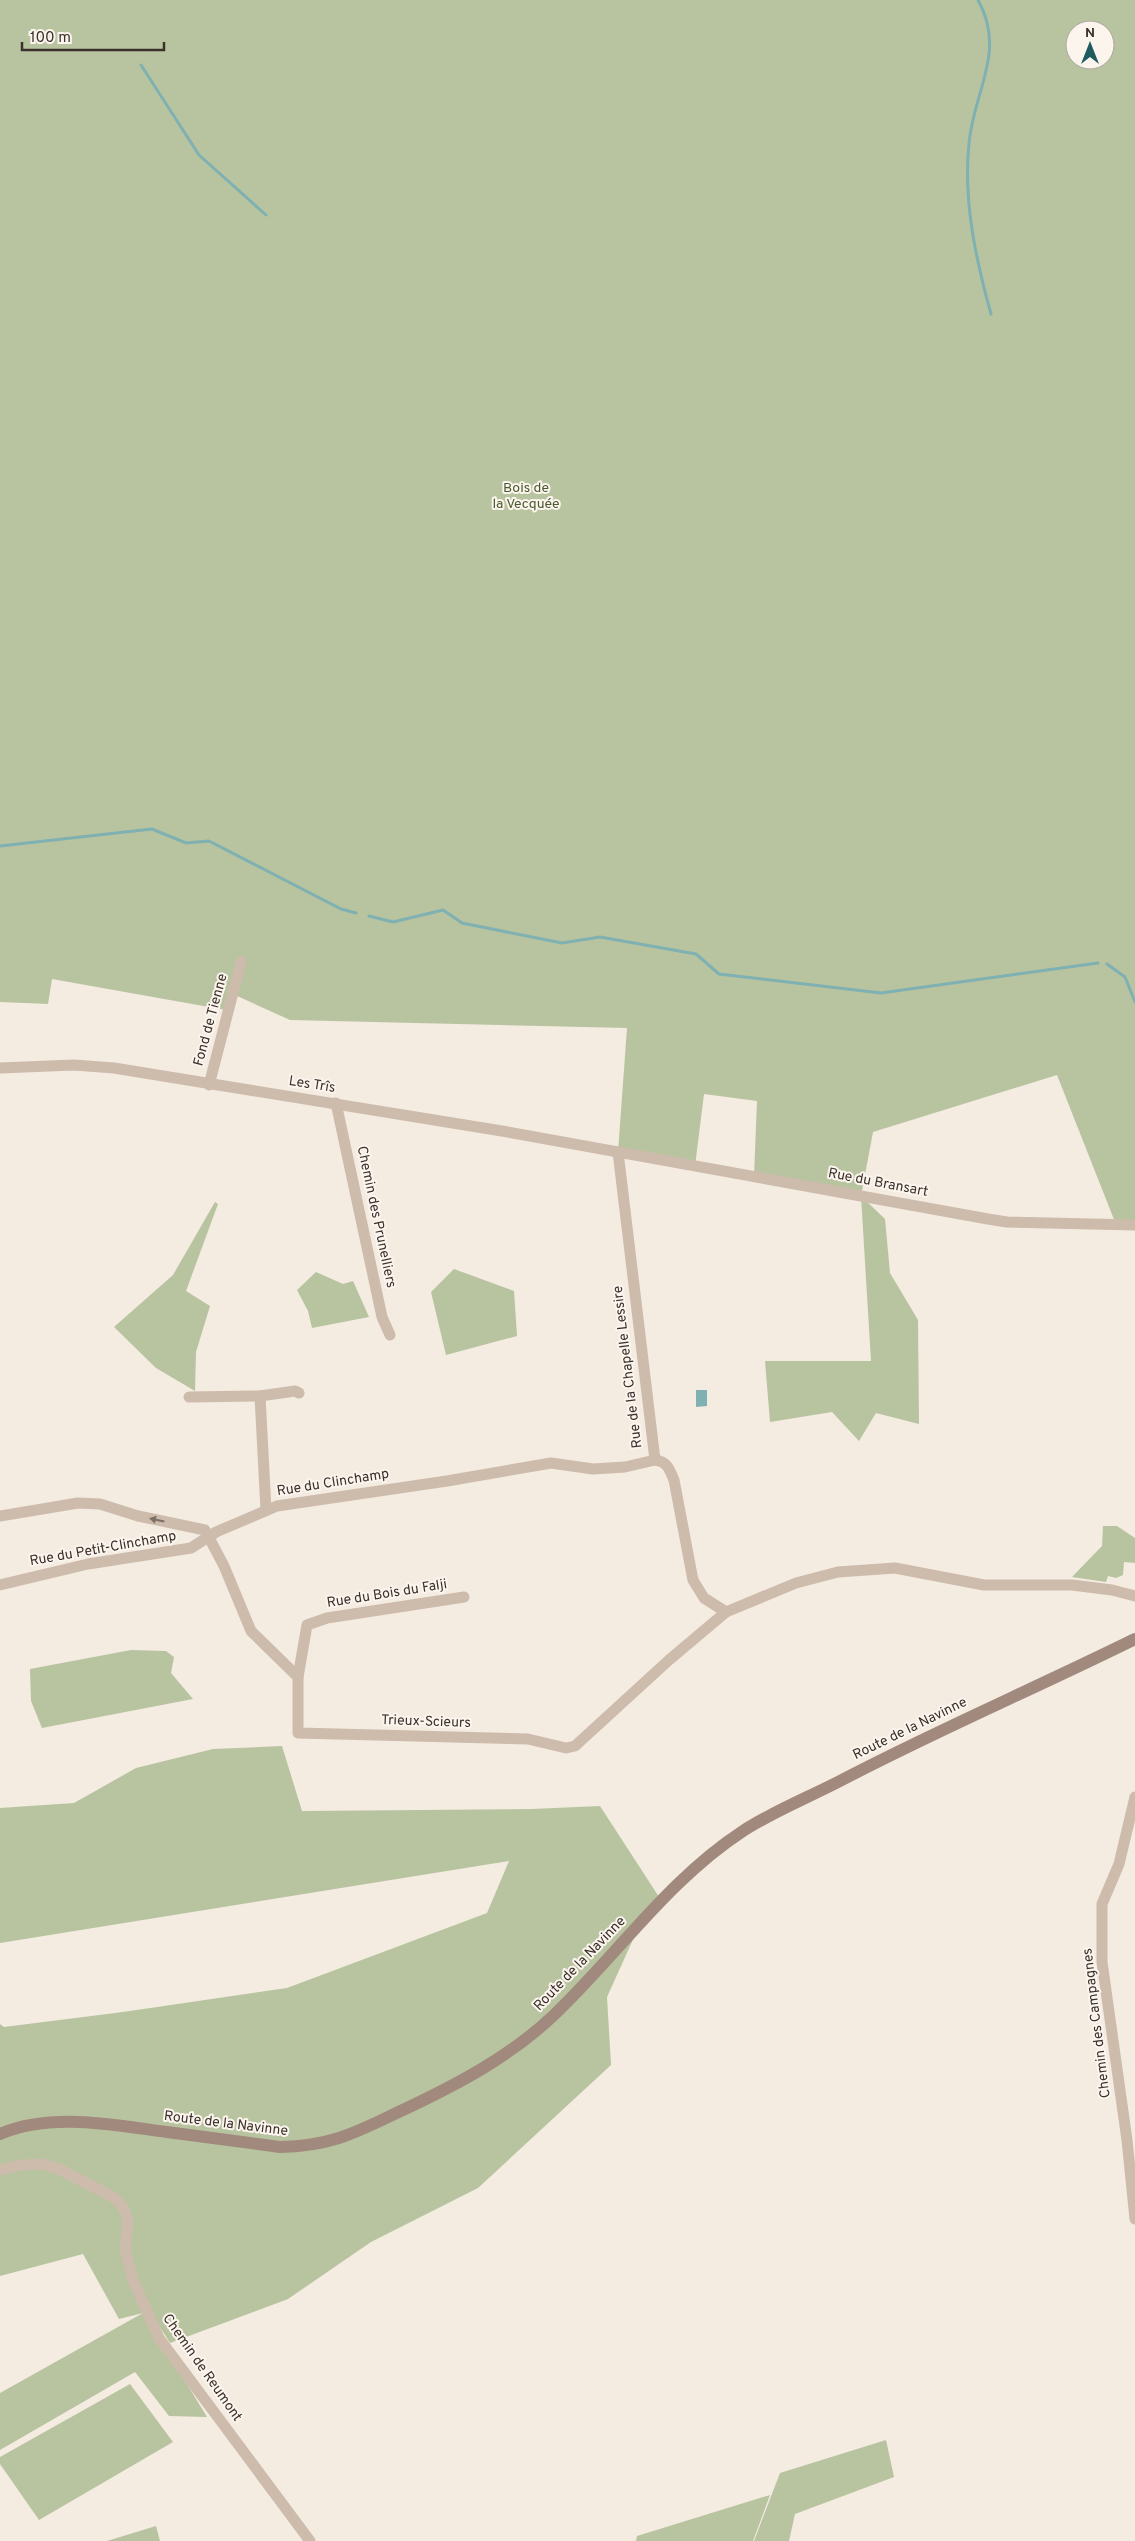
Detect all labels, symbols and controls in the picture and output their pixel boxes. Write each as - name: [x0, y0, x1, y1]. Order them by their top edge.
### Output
- scale bar: [22, 20, 165, 52]
- north arrow: [1065, 20, 1115, 70]
- text: N: [1085, 25, 1095, 42]
- text: 100 m: [30, 29, 71, 48]
- park label: Bois de la Vecquée: [492, 480, 560, 513]
- street label: Fond de Tienne: [191, 972, 231, 1068]
- street label: Les Trîs: [287, 1073, 337, 1097]
- street label: Chemin des Prunelliers: [353, 1144, 399, 1290]
- street label: Rue du Bransart: [827, 1165, 929, 1201]
- street label: Rue de la Chapelle Lessire: [610, 1285, 646, 1449]
- street label: Rue du Clinchamp: [276, 1466, 391, 1500]
- one-way arrow: [150, 1516, 165, 1524]
- street label: Rue du Petit-Clinchamp: [28, 1528, 178, 1570]
- street label: Rue du Bois du Falji: [326, 1576, 448, 1612]
- street label: Route de la Navinne: [850, 1694, 970, 1764]
- street label: Trieux-Scieurs: [381, 1712, 471, 1732]
- street label: Route de la Navinne: [531, 1913, 629, 2015]
- street label: Chemin des Campagnes: [1079, 1947, 1115, 2099]
- street label: Route de la Navinne: [163, 2108, 289, 2140]
- street label: Chemin de Reumont: [159, 2311, 245, 2425]

